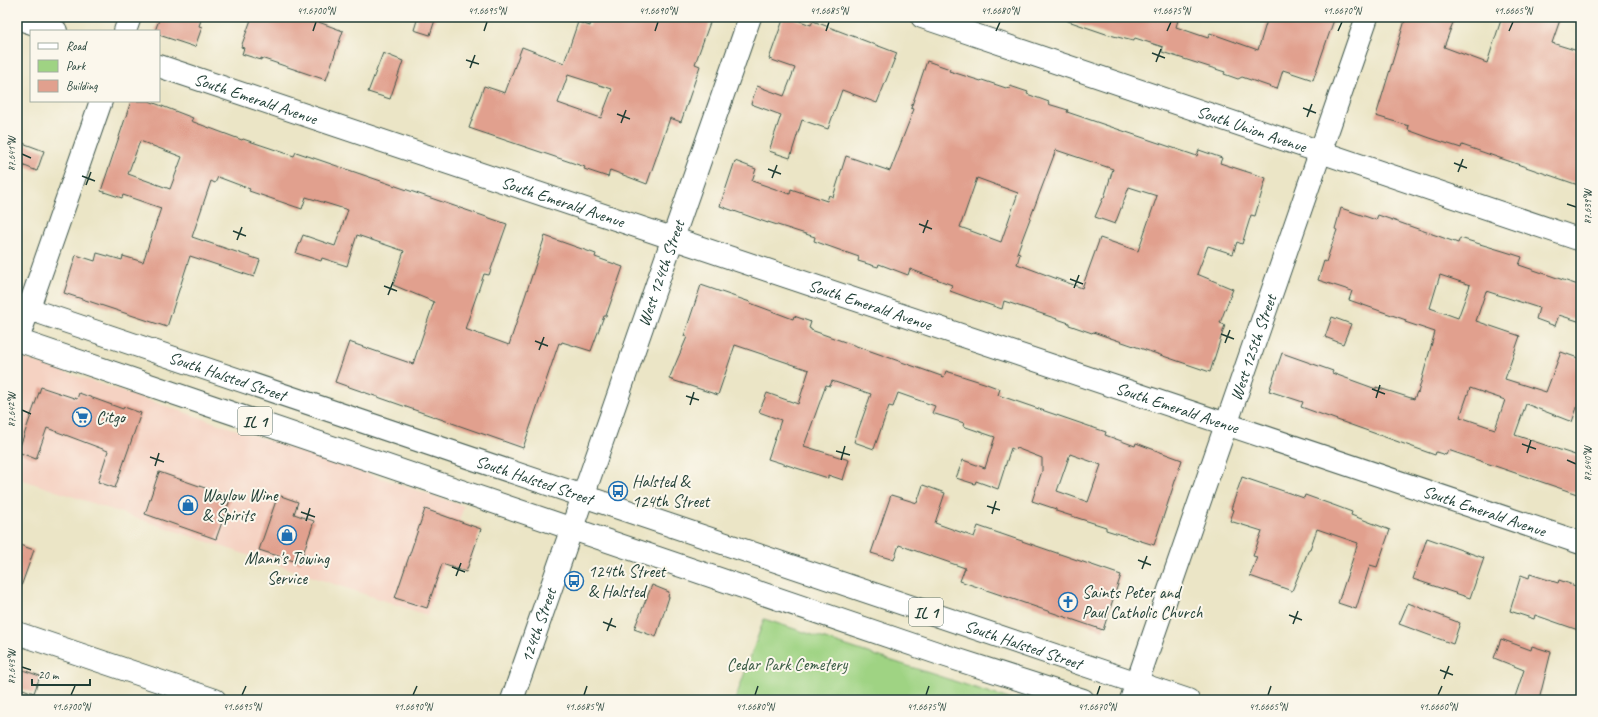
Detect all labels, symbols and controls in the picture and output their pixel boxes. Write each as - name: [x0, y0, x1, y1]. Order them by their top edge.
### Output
- text: 41.6700°N: [297, 4, 337, 17]
- text: 41.6695°N: [468, 4, 508, 17]
- text: 41.6690°N: [639, 4, 679, 17]
- text: 41.6685°N: [810, 4, 850, 17]
- text: 41.6680°N: [981, 4, 1021, 17]
- text: 41.6675°N: [1152, 4, 1192, 17]
- text: 41.6670°N: [1323, 4, 1363, 17]
- text: 41.6665°N: [1494, 4, 1534, 17]
- legend: [30, 30, 160, 102]
- text: Road: [66, 38, 88, 54]
- text: Park: [66, 58, 87, 74]
- street label: South Emerald Avenue: [191, 69, 321, 130]
- text: Building: [66, 78, 98, 94]
- street label: South Union Avenue: [1194, 101, 1310, 158]
- text: 87.641°W: [5, 135, 18, 171]
- street label: South Emerald Avenue: [499, 172, 628, 233]
- text: 87.639°W: [1581, 188, 1594, 224]
- street label: West 124th Street: [633, 215, 690, 329]
- street label: South Emerald Avenue: [806, 275, 935, 336]
- street label: West 125th Street: [1225, 290, 1282, 403]
- street label: South Halsted Street: [166, 347, 291, 407]
- street label: South Emerald Avenue: [1113, 378, 1243, 439]
- text: 87.642°W: [5, 391, 18, 427]
- supermarket icon: Citgo: [71, 406, 93, 428]
- place label: Citgo: [96, 407, 127, 428]
- road number: IL 1: [238, 407, 272, 435]
- text: 87.640°W: [1581, 445, 1594, 481]
- street label: South Halsted Street: [473, 451, 598, 510]
- place label: Halsted & 124th Street: [632, 471, 711, 512]
- bus stop icon: Halsted & 124th Street: [607, 480, 629, 502]
- street label: South Emerald Avenue: [1420, 481, 1550, 542]
- place label: Waylow Wine & Spirits: [202, 485, 279, 526]
- shop icon: Waylow Wine & Spirits: [177, 494, 199, 516]
- shop icon: Mann's Towing Service: [276, 524, 298, 546]
- place label: Mann's Towing Service: [245, 548, 330, 589]
- place label: 124th Street & Halsted: [588, 561, 667, 602]
- bus stop icon: 124th Street & Halsted: [563, 570, 585, 592]
- place label: Saints Peter and Paul Catholic Church: [1082, 582, 1203, 623]
- street label: 124th Street: [516, 583, 562, 665]
- church icon: Saints Peter and Paul Catholic Church: [1057, 591, 1079, 613]
- road number: IL 1: [909, 598, 943, 626]
- street label: South Halsted Street: [962, 615, 1087, 675]
- text: 87.643°W: [5, 648, 18, 684]
- park label: Cedar Park Cemetery: [727, 654, 848, 675]
- scale bar: [32, 661, 90, 687]
- text: 20 m: [38, 667, 60, 683]
- text: 41.6700°N: [52, 700, 92, 713]
- text: 41.6695°N: [223, 700, 263, 713]
- text: 41.6690°N: [394, 700, 434, 713]
- text: 41.6685°N: [565, 700, 605, 713]
- text: 41.6680°N: [736, 700, 776, 713]
- text: 41.6675°N: [907, 700, 947, 713]
- text: 41.6670°N: [1078, 700, 1118, 713]
- text: 41.6665°N: [1249, 700, 1289, 713]
- text: 41.6660°N: [1419, 700, 1459, 713]

